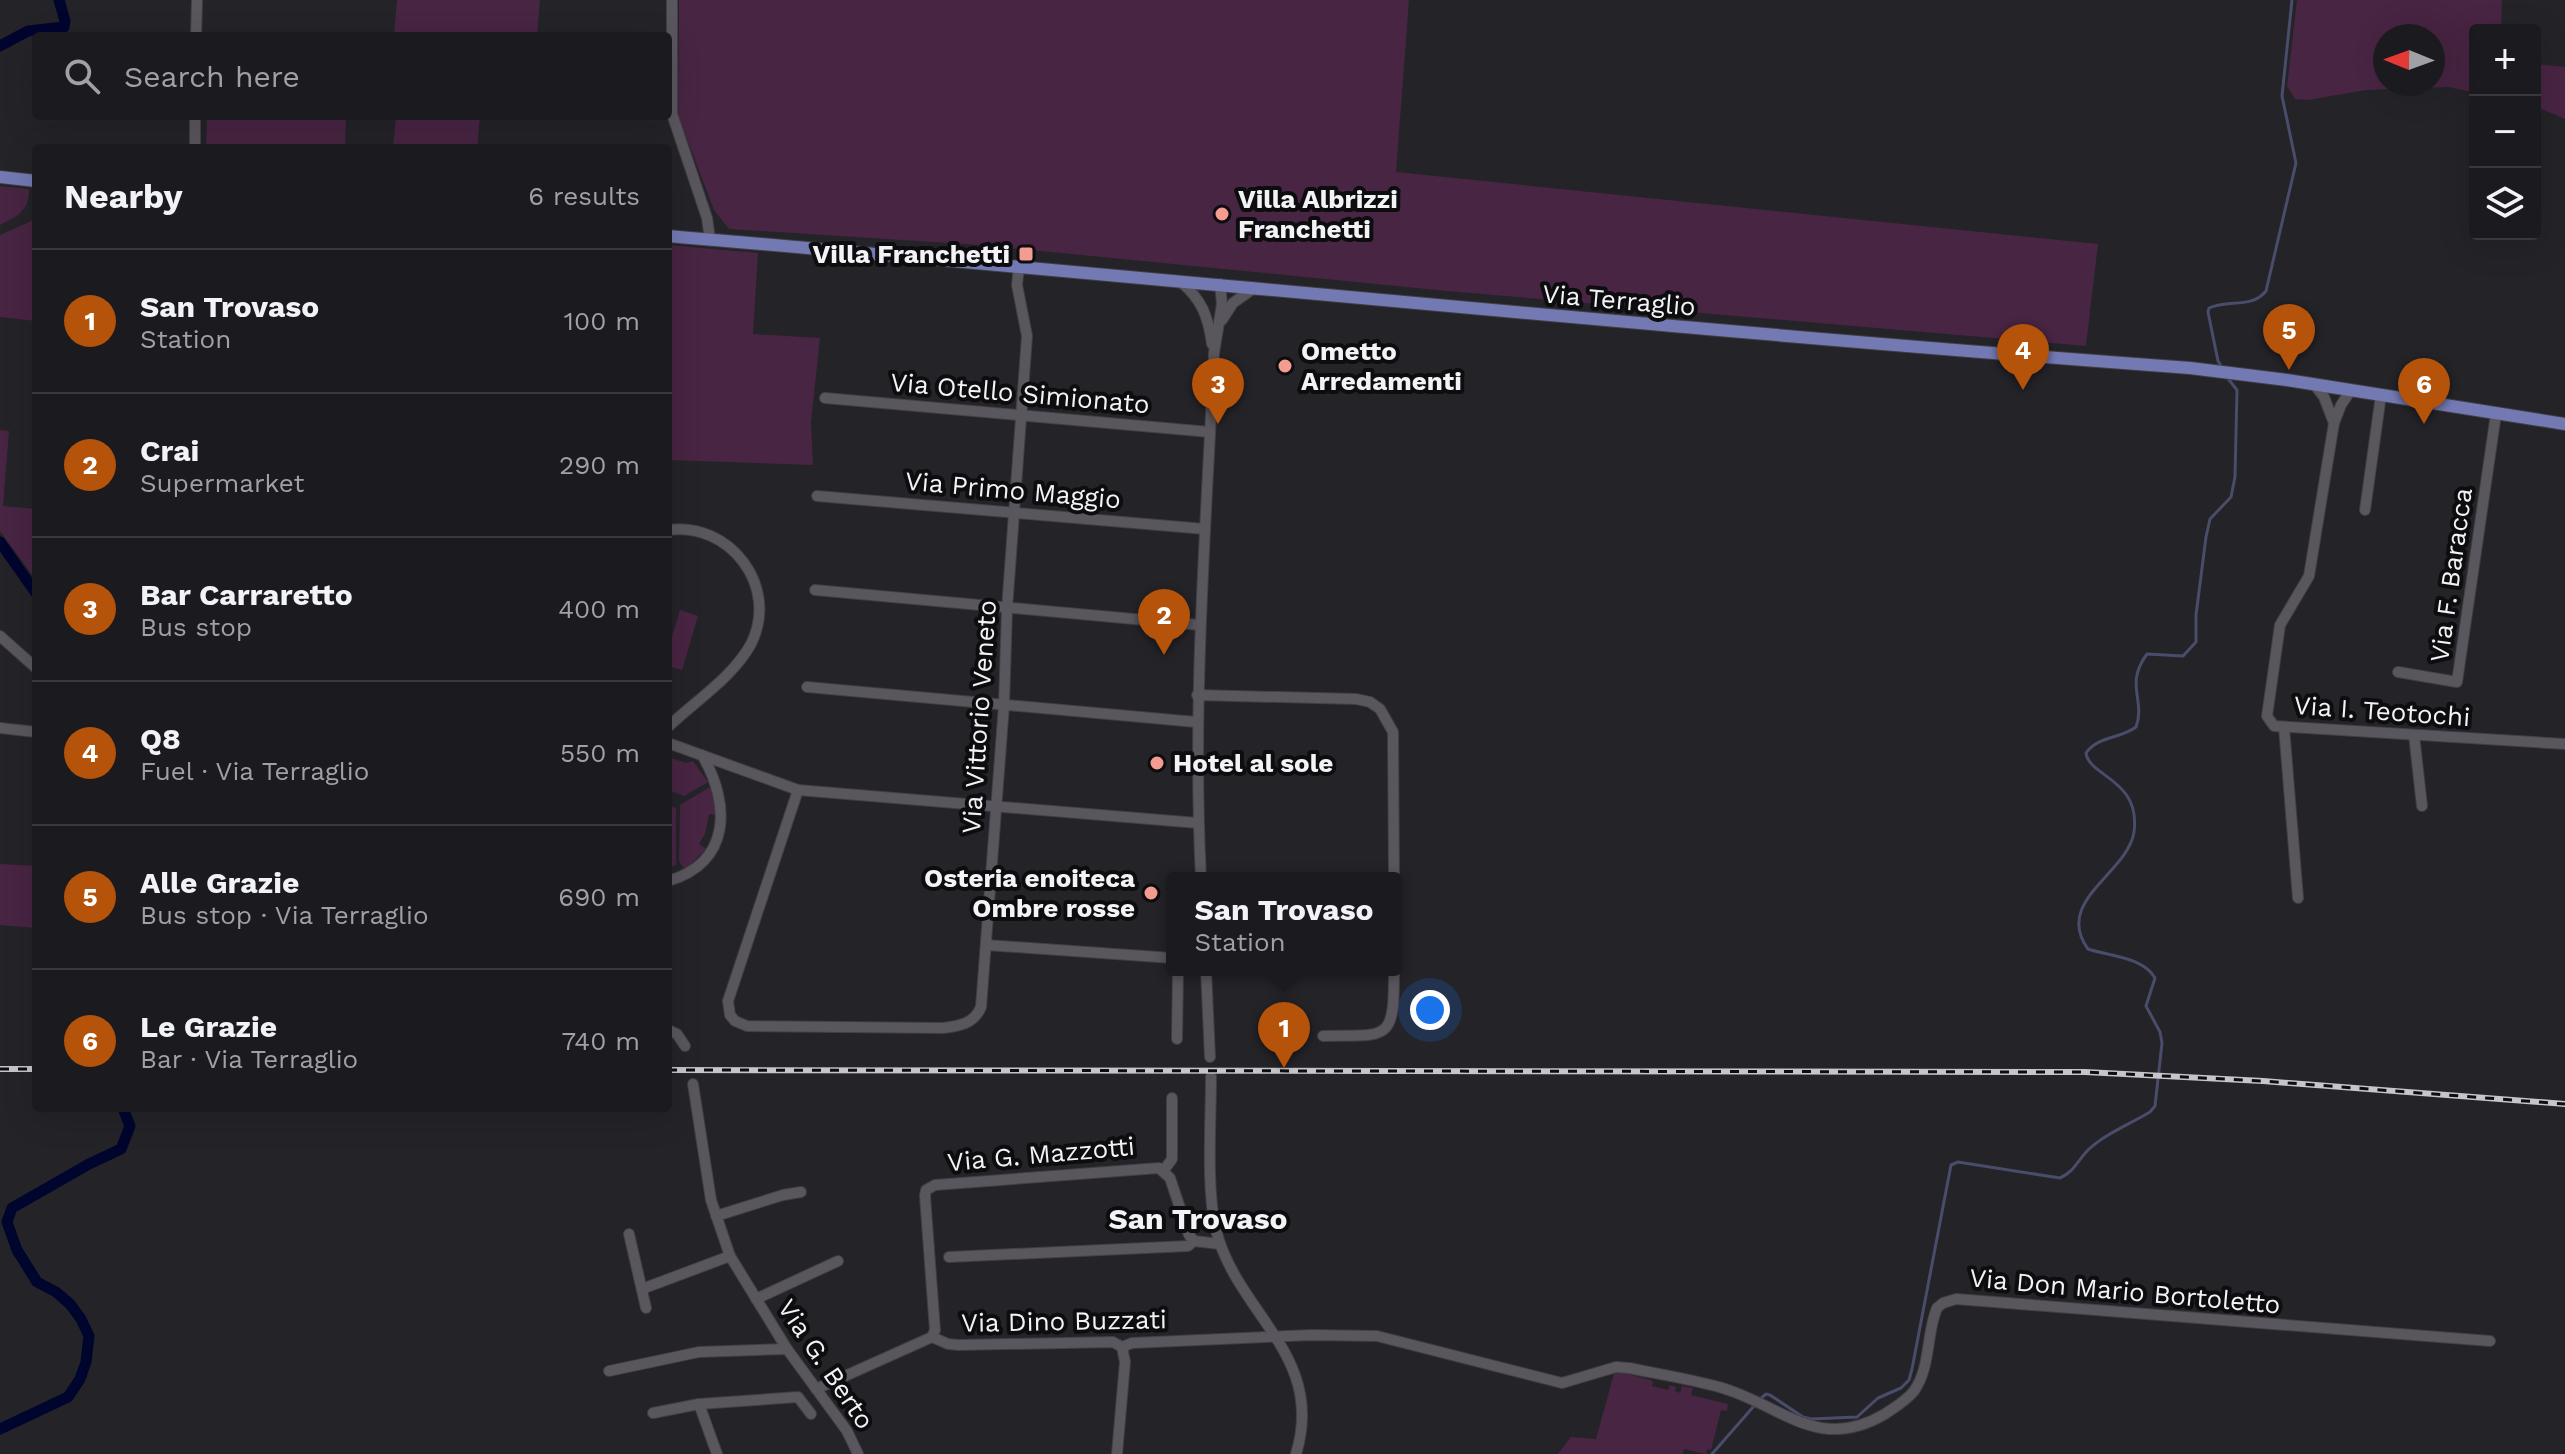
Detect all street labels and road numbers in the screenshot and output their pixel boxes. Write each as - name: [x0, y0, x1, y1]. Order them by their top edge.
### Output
- street label: Via Terraglio: [1541, 278, 1697, 322]
- street label: Via Otello Simionato: [889, 367, 1151, 419]
- street label: Via Primo Maggio: [904, 466, 1122, 514]
- street label: Via F. Baracca: [2424, 486, 2478, 664]
- street label: Via Vittorio Veneto: [956, 599, 1002, 835]
- street label: Via I. Teotochi: [2293, 690, 2471, 732]
- street label: Via G. Mazzotti: [946, 1131, 1136, 1177]
- street label: Via Don Mario Bortoletto: [1968, 1262, 2282, 1320]
- street label: Via G. Berto: [772, 1294, 880, 1434]
- street label: Via Dino Buzzati: [961, 1304, 1167, 1338]

